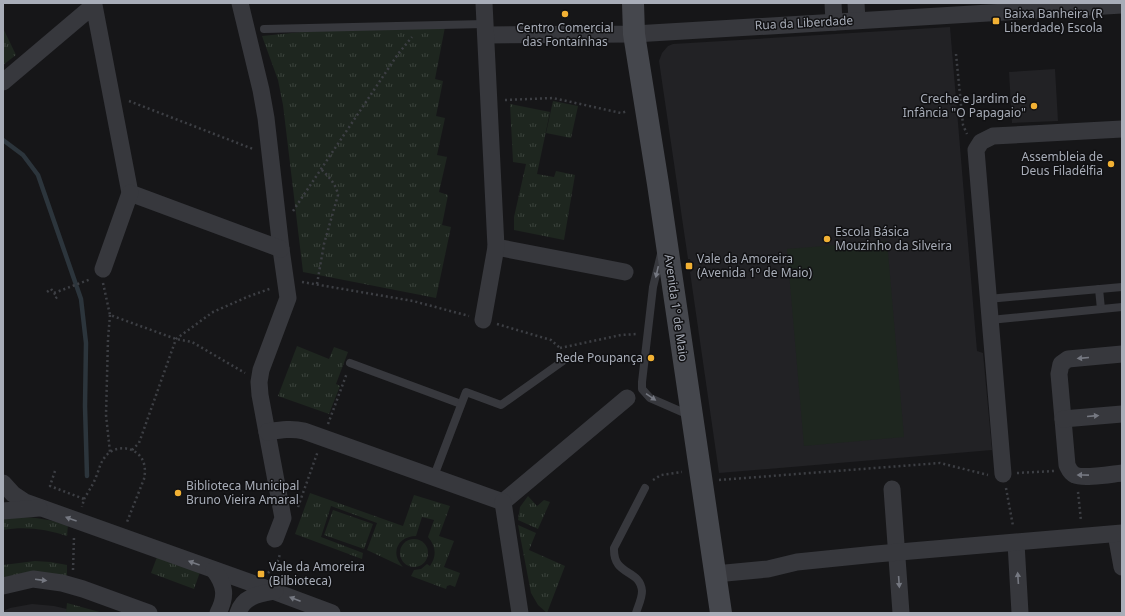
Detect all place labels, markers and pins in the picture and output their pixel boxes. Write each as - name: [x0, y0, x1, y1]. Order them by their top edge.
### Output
- place label: Baixa Banheira (R Liberdade) Escola: [1004, 5, 1103, 36]
- marker: Centro Comercial das Fontaínhas: [560, 9, 570, 19]
- marker: Baixa Banheira (R Liberdade) Escola: [991, 16, 1001, 26]
- place label: Centro Comercial das Fontaínhas: [516, 19, 614, 50]
- place label: Creche e Jardim de Infância "O Papagaio": [903, 90, 1026, 121]
- marker: Creche e Jardim de Infância "O Papagaio": [1029, 101, 1039, 111]
- place label: Assembleia de Deus Filadélfia: [1021, 148, 1103, 179]
- marker: Assembleia de Deus Filadélfia: [1106, 159, 1116, 169]
- place label: Escola Básica Mouzinho da Silveira: [835, 223, 952, 254]
- marker: Escola Básica Mouzinho da Silveira: [822, 234, 832, 244]
- place label: Vale da Amoreira (Avenida 1º de Maio): [697, 250, 813, 281]
- marker: Vale da Amoreira (Avenida 1º de Maio): [684, 261, 694, 271]
- place label: Rede Poupança: [556, 349, 643, 366]
- marker: Rede Poupança: [646, 353, 656, 363]
- place label: Biblioteca Municipal Bruno Vieira Amaral: [186, 477, 299, 508]
- marker: Biblioteca Municipal Bruno Vieira Amaral: [173, 488, 183, 498]
- place label: Vale da Amoreira (Bilbioteca): [269, 558, 365, 589]
- marker: Vale da Amoreira (Bilbioteca): [256, 569, 266, 579]

